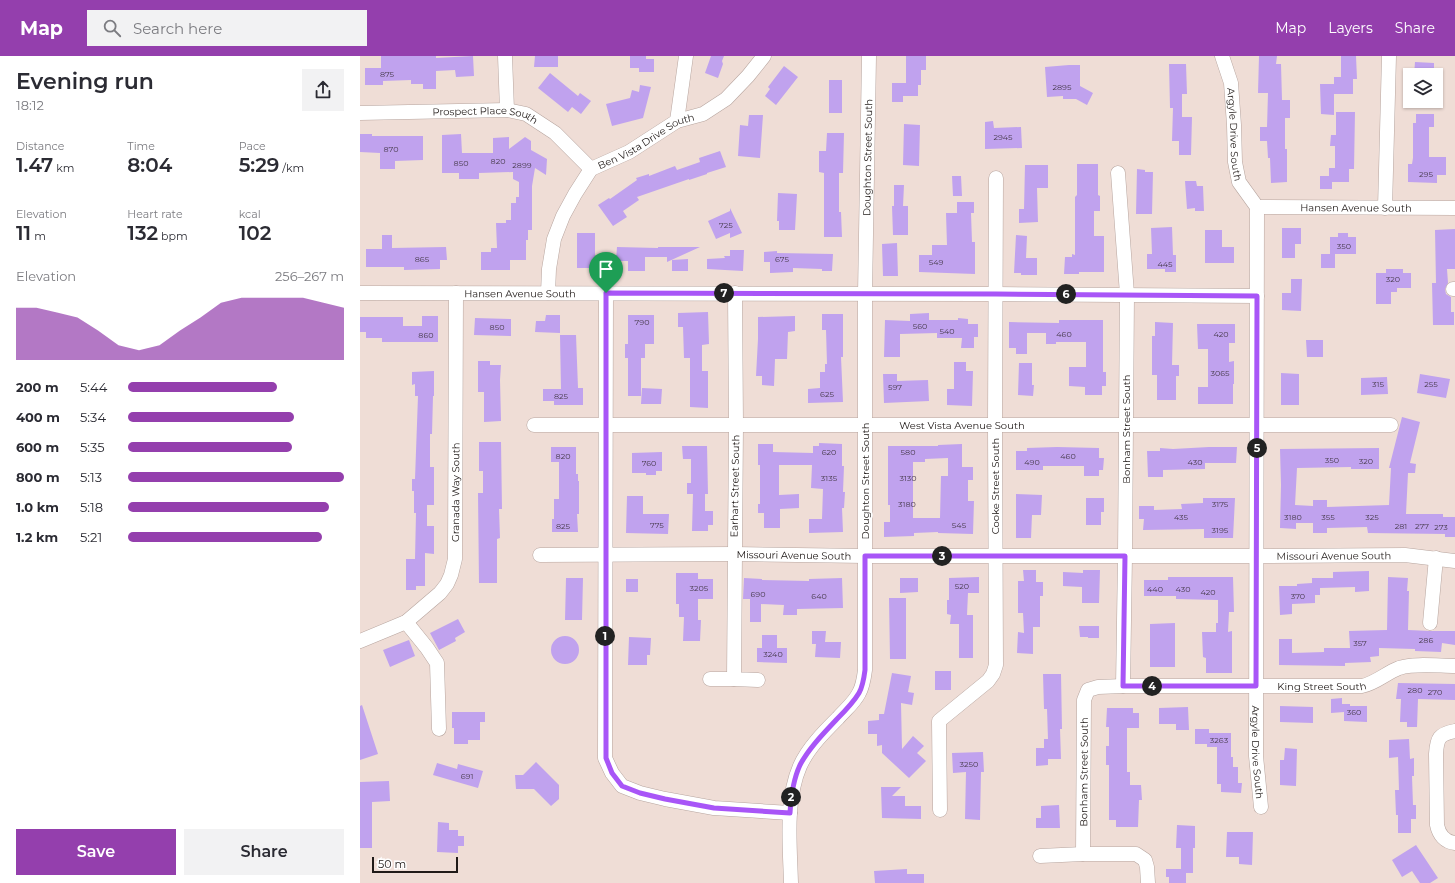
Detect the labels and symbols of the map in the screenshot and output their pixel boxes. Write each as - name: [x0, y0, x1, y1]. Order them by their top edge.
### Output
- house number: 875: [380, 69, 395, 79]
- house number: 2895: [1052, 82, 1072, 92]
- street label: Argyle Drive South: [1225, 87, 1245, 182]
- street label: Doughton Street South: [860, 99, 875, 216]
- street label: Prospect Place South: [432, 104, 541, 127]
- street label: Ben Vista Drive South: [595, 110, 696, 172]
- house number: 2945: [993, 132, 1013, 142]
- house number: 870: [384, 144, 398, 154]
- house number: 820: [491, 156, 505, 166]
- house number: 850: [454, 158, 468, 168]
- house number: 2899: [512, 160, 532, 170]
- house number: 295: [1419, 169, 1433, 179]
- street label: Hansen Avenue South: [1300, 201, 1412, 214]
- house number: 725: [719, 220, 733, 230]
- house number: 350: [1337, 241, 1351, 251]
- pin: [589, 252, 623, 293]
- house number: 865: [415, 254, 430, 264]
- house number: 675: [775, 254, 789, 264]
- house number: 549: [929, 257, 943, 267]
- house number: 445: [1157, 259, 1173, 269]
- house number: 320: [1386, 274, 1400, 284]
- pin: 7: [714, 283, 734, 303]
- pin: 6: [1056, 284, 1076, 304]
- street label: Hansen Avenue South: [464, 287, 576, 300]
- house number: 790: [635, 317, 649, 327]
- house number: 560: [913, 321, 927, 331]
- house number: 850: [490, 322, 504, 332]
- house number: 540: [939, 326, 955, 336]
- house number: 460: [1056, 329, 1072, 339]
- house number: 420: [1213, 329, 1229, 339]
- house number: 860: [418, 330, 434, 340]
- house number: 3065: [1210, 368, 1230, 378]
- street label: Bonham Street South: [1120, 374, 1133, 484]
- house number: 315: [1372, 379, 1384, 389]
- house number: 255: [1424, 379, 1438, 389]
- house number: 597: [888, 382, 902, 392]
- house number: 625: [820, 389, 834, 399]
- house number: 825: [554, 391, 569, 401]
- street label: West Vista Avenue South: [899, 419, 1025, 432]
- street label: Doughton Street South: [859, 422, 872, 540]
- street label: Earhart Street South: [728, 435, 742, 537]
- street label: Cooke Street South: [989, 438, 1002, 534]
- pin: 5: [1247, 438, 1267, 458]
- street label: Granada Way South: [449, 442, 462, 542]
- house number: 620: [822, 447, 836, 457]
- house number: 580: [901, 447, 915, 457]
- house number: 820: [556, 451, 570, 461]
- house number: 460: [1060, 451, 1076, 461]
- house number: 350: [1325, 455, 1339, 465]
- house number: 320: [1359, 456, 1373, 466]
- house number: 490: [1024, 457, 1040, 467]
- house number: 430: [1188, 457, 1202, 467]
- house number: 760: [642, 458, 656, 468]
- house number: 3135: [821, 473, 838, 483]
- house number: 3130: [899, 473, 917, 483]
- house number: 3180: [898, 499, 916, 509]
- house number: 3175: [1212, 499, 1229, 509]
- house number: 435: [1174, 512, 1189, 522]
- house number: 3180: [1284, 512, 1302, 522]
- house number: 355: [1321, 512, 1335, 522]
- house number: 325: [1365, 512, 1379, 522]
- house number: 775: [650, 520, 664, 530]
- house number: 545: [952, 520, 967, 530]
- house number: 825: [556, 521, 571, 531]
- house number: 281: [1395, 521, 1407, 531]
- house number: 277: [1415, 521, 1429, 531]
- house number: 273: [1434, 522, 1448, 532]
- house number: 3195: [1212, 525, 1229, 535]
- pin: 3: [932, 546, 952, 566]
- street label: Missouri Avenue South: [737, 548, 851, 562]
- street label: Missouri Avenue South: [1277, 549, 1391, 562]
- house number: 520: [955, 581, 969, 591]
- house number: 3205: [690, 583, 709, 593]
- house number: 440: [1147, 584, 1163, 594]
- house number: 430: [1176, 584, 1190, 594]
- house number: 420: [1200, 587, 1216, 597]
- house number: 690: [750, 589, 766, 599]
- house number: 640: [811, 591, 827, 601]
- house number: 370: [1291, 591, 1305, 601]
- pin: 1: [595, 626, 615, 646]
- house number: 286: [1419, 635, 1433, 645]
- house number: 357: [1353, 638, 1367, 648]
- house number: 3240: [763, 649, 783, 659]
- pin: 4: [1142, 676, 1162, 696]
- street label: King Street South: [1277, 679, 1368, 693]
- house number: 280: [1408, 685, 1422, 695]
- house number: 270: [1428, 687, 1442, 697]
- street label: Argyle Drive South: [1249, 705, 1267, 799]
- house number: 360: [1347, 707, 1361, 717]
- street label: Bonham Street South: [1077, 717, 1090, 827]
- house number: 3263: [1210, 735, 1229, 745]
- house number: 3250: [960, 759, 978, 769]
- house number: 691: [461, 771, 473, 781]
- pin: 2: [781, 787, 801, 807]
- scale bar: [372, 855, 458, 874]

